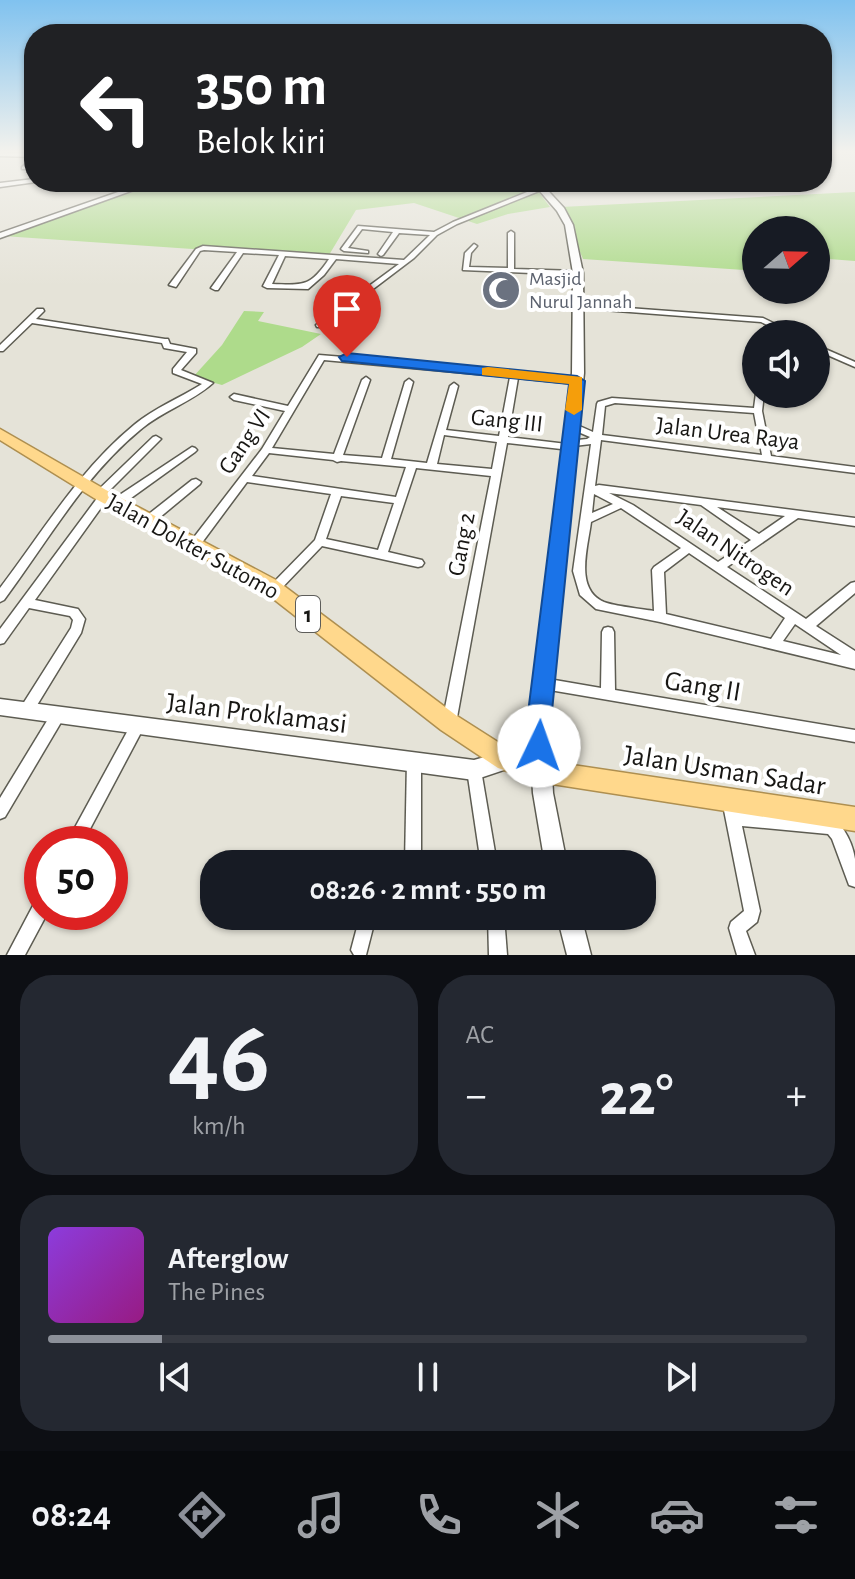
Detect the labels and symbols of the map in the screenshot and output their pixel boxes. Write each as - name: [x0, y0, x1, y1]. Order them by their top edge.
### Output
- north arrow: [742, 216, 830, 304]
- mosque icon: Masjid Nurul Jannah: [480, 269, 522, 311]
- place label: Masjid Nurul Jannah: [529, 269, 632, 312]
- pin: [313, 275, 381, 357]
- street label: Gang VI: [214, 405, 275, 479]
- street label: Gang III: [470, 405, 544, 437]
- street label: Jalan Urea Raya: [655, 413, 801, 455]
- street label: Jalan Dokter Sutomo: [102, 490, 283, 604]
- street label: Jalan Nitrogen: [672, 505, 798, 601]
- street label: Gang 2: [444, 510, 480, 578]
- road number: 1: [296, 596, 320, 632]
- street label: Gang II: [663, 667, 743, 707]
- street label: Jalan Proklamasi: [165, 689, 349, 739]
- position arrow: [497, 704, 581, 788]
- street label: Jalan Usman Sadar: [622, 741, 827, 801]
- speed limit sign: 50: [24, 826, 128, 930]

